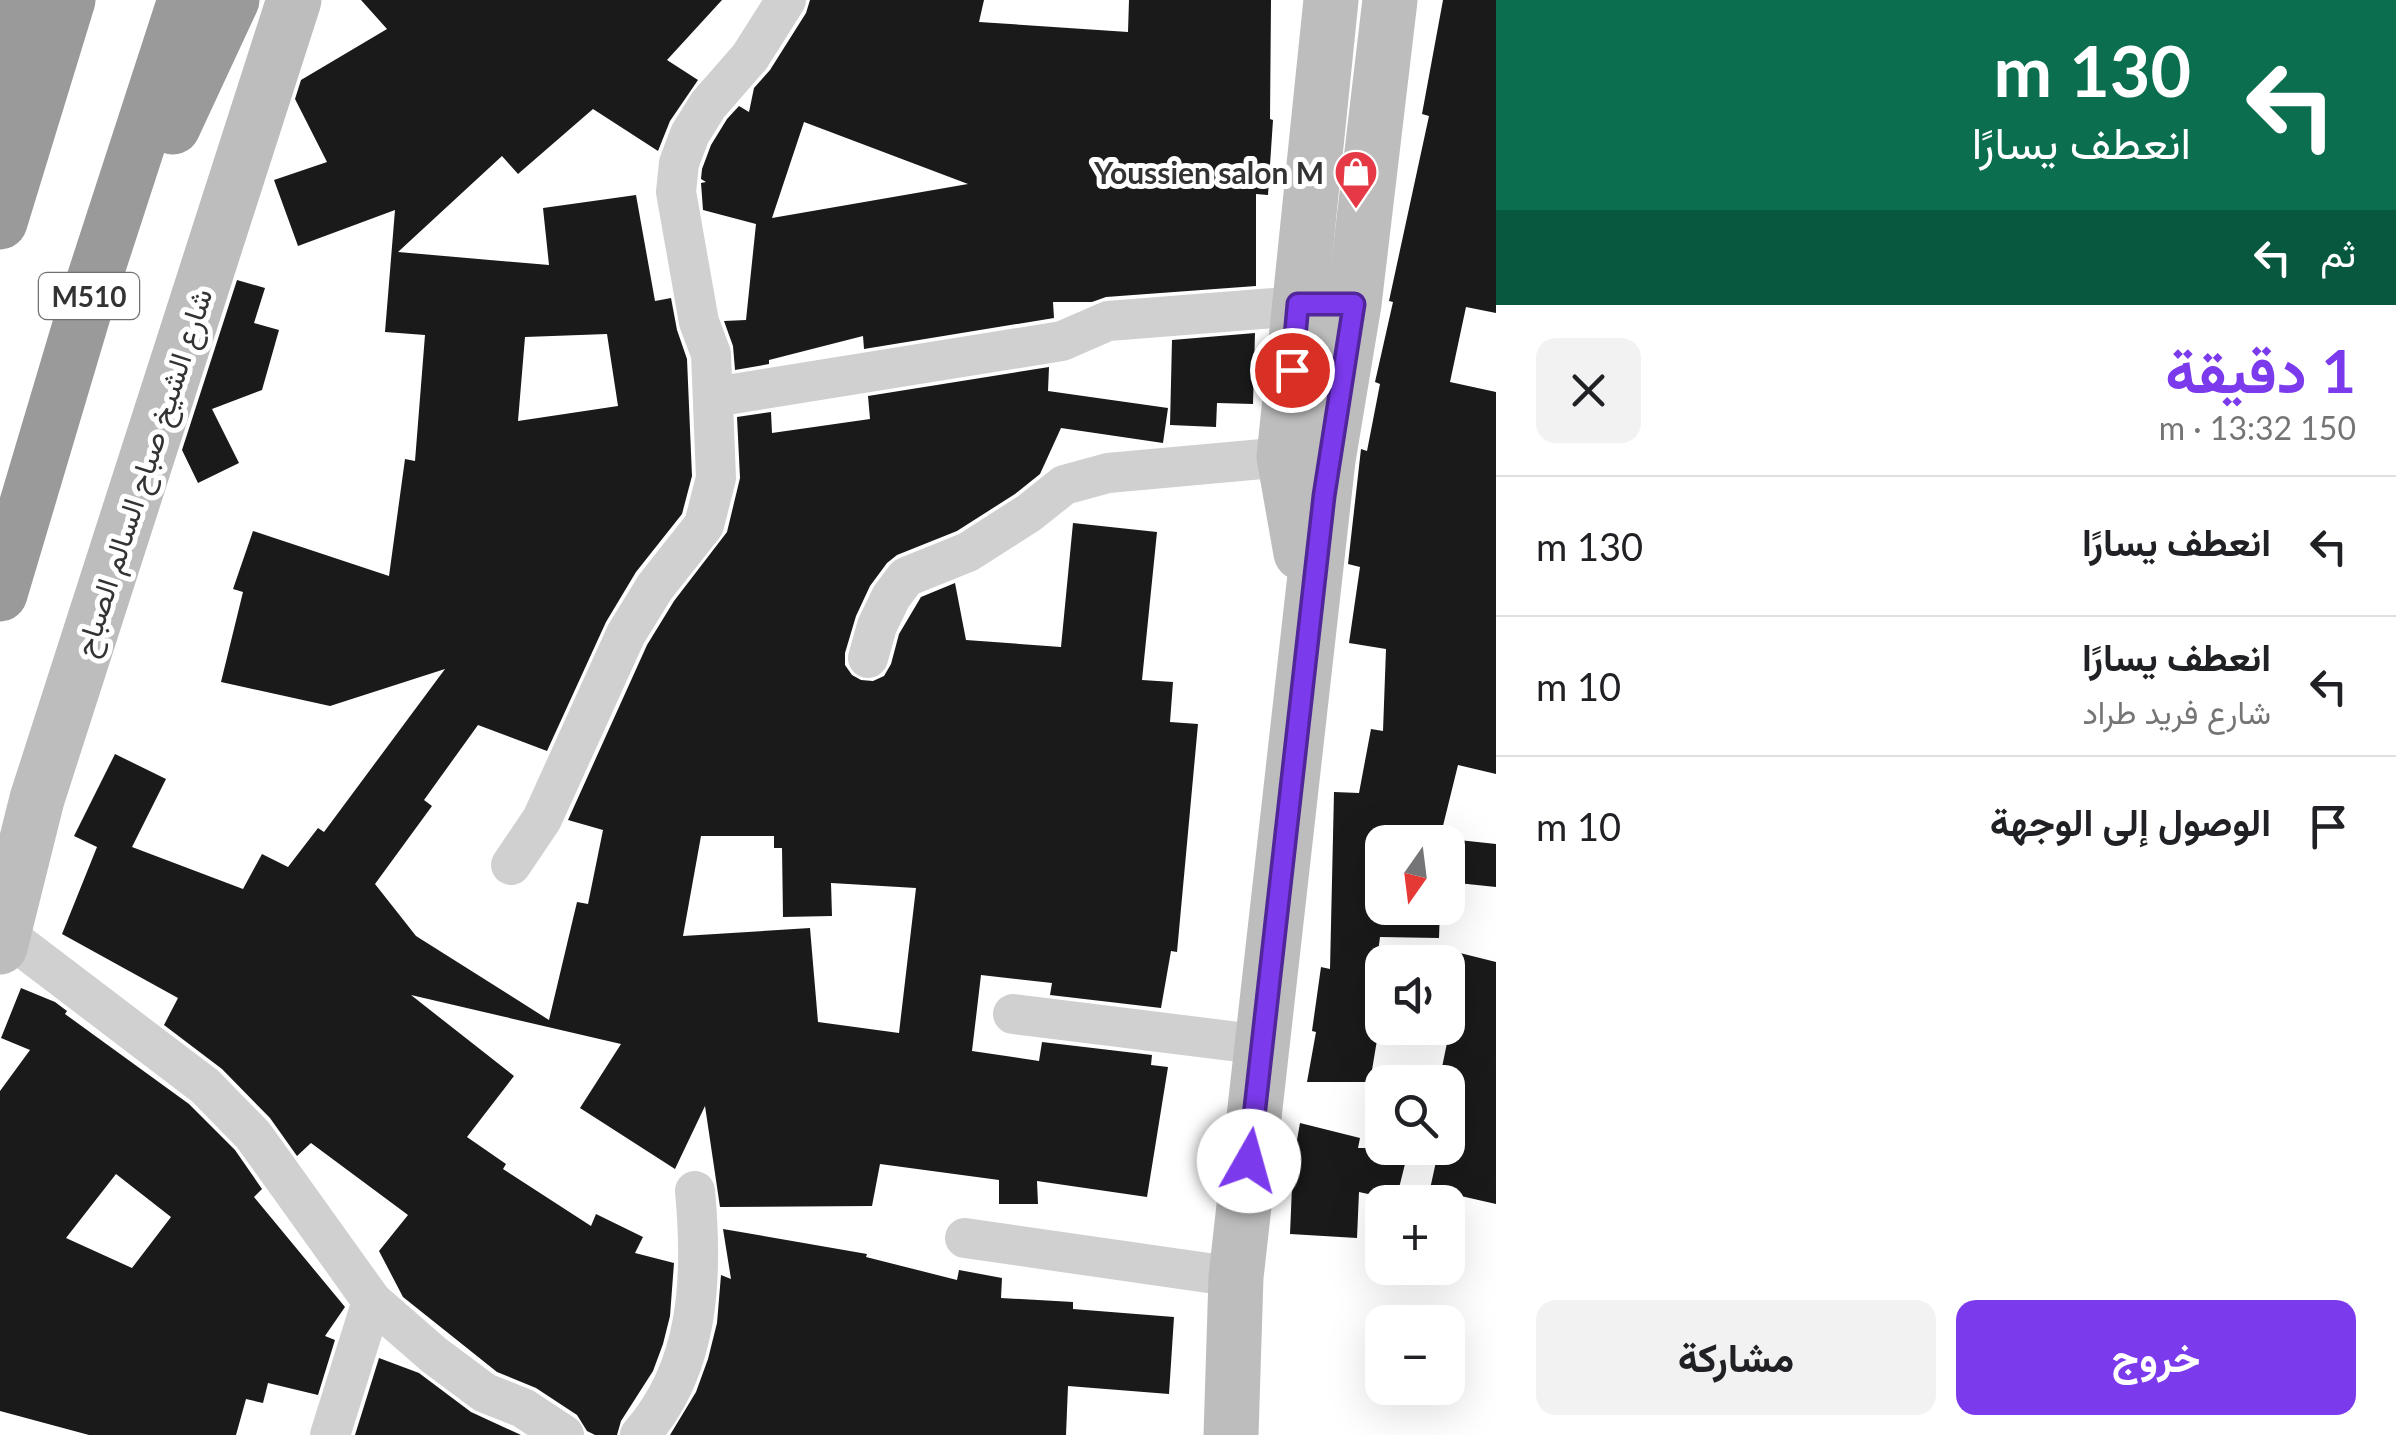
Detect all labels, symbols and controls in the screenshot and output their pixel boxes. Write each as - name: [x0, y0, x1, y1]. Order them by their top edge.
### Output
- text: 130 m: [1994, 28, 2191, 112]
- icon: left: [2226, 40, 2356, 170]
- text: انعطف يسارًا: [1972, 115, 2191, 169]
- shop icon: Youssien salon M: [1333, 149, 1379, 210]
- place label: Youssien salon M: [1093, 154, 1324, 190]
- text: ثم: [2320, 229, 2356, 275]
- icon: left: [2245, 230, 2300, 285]
- road number: M510: [39, 273, 139, 319]
- street label: شارع الشيخ صباح السالم الصباح: [65, 284, 222, 662]
- pin: [1250, 328, 1335, 413]
- text: 1 دقيقة: [2165, 334, 2356, 406]
- button: close: [1536, 338, 1641, 443]
- icon: arrive: [1265, 343, 1320, 398]
- text: 150 m · 13:32: [2159, 408, 2356, 447]
- text: انعطف يسارًا: [2082, 518, 2271, 564]
- icon: left: [2301, 519, 2356, 574]
- text: 130 m: [1536, 523, 1643, 569]
- text: انعطف يسارًا: [2082, 633, 2271, 679]
- icon: left: [2301, 659, 2356, 714]
- text: 10 m: [1536, 663, 1621, 709]
- text: شارع فريد طراد: [2083, 692, 2271, 731]
- text: الوصول إلى الوجهة: [1990, 798, 2271, 844]
- icon: arrive: [2301, 799, 2356, 854]
- text: 10 m: [1536, 803, 1621, 849]
- north arrow: [1365, 825, 1465, 925]
- map controls: [1365, 825, 1465, 1405]
- button: sound: [1365, 945, 1465, 1045]
- button: search: [1365, 1065, 1465, 1165]
- position arrow: [1197, 1109, 1301, 1213]
- button: +: [1365, 1185, 1465, 1285]
- button: مشاركة: [1536, 1300, 1936, 1415]
- button: خروج: [1956, 1300, 2356, 1415]
- button: −: [1365, 1305, 1465, 1405]

